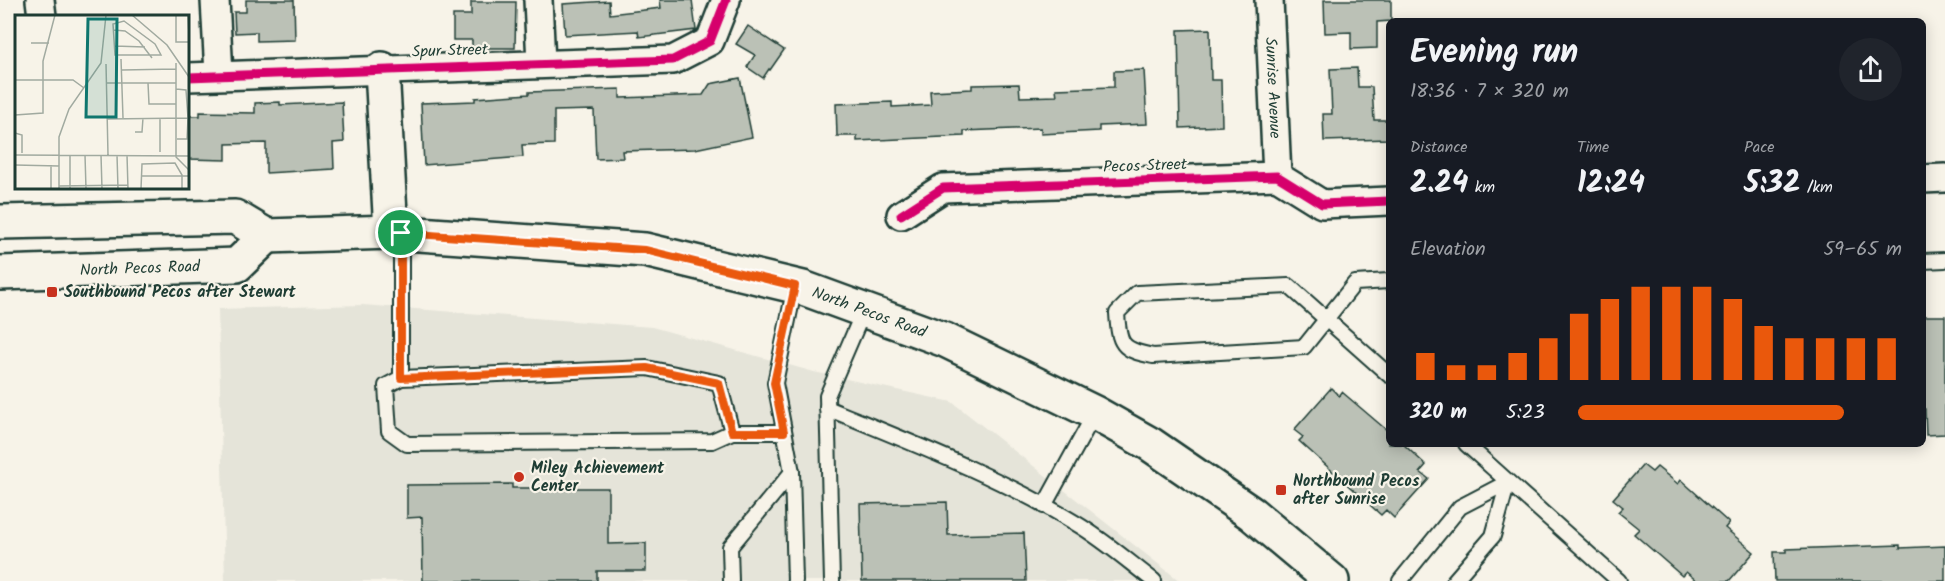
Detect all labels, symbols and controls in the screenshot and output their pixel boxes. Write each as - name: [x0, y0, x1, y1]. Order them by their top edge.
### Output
- inset map: [15, 15, 189, 189]
- text: Evening run: [1410, 27, 1578, 80]
- street label: Spur Street: [412, 37, 489, 65]
- street label: Sunrise Avenue: [1258, 37, 1288, 139]
- button: share: [1839, 38, 1902, 101]
- text: 18:36 · 7 × 320 m: [1410, 76, 1569, 108]
- text: Distance: [1410, 135, 1468, 160]
- text: Time: [1577, 135, 1609, 160]
- text: Pace: [1744, 135, 1775, 160]
- street label: Pecos Street: [1103, 152, 1188, 180]
- text: 2.24: [1410, 160, 1468, 208]
- text: 12:24: [1577, 160, 1645, 208]
- text: 5:32: [1744, 160, 1800, 208]
- text: km: [1468, 175, 1495, 200]
- text: /km: [1800, 175, 1833, 200]
- pin: [375, 207, 426, 258]
- icon: arrive: [384, 216, 417, 249]
- text: Elevation: [1410, 234, 1486, 266]
- text: 59–65 m: [1824, 234, 1902, 266]
- street label: North Pecos Road: [79, 254, 201, 283]
- place label: Southbound Pecos after Stewart: [64, 280, 297, 305]
- street label: North Pecos Road: [808, 280, 931, 345]
- marker: Southbound Pecos after Stewart: [45, 285, 59, 299]
- text: 320 m: [1410, 397, 1467, 429]
- text: 5:23: [1506, 397, 1545, 429]
- place label: Miley Achievement Center: [531, 456, 665, 499]
- place label: Northbound Pecos after Sunrise: [1293, 469, 1420, 512]
- marker: Miley Achievement Center: [512, 470, 526, 484]
- marker: Northbound Pecos after Sunrise: [1274, 483, 1288, 497]

